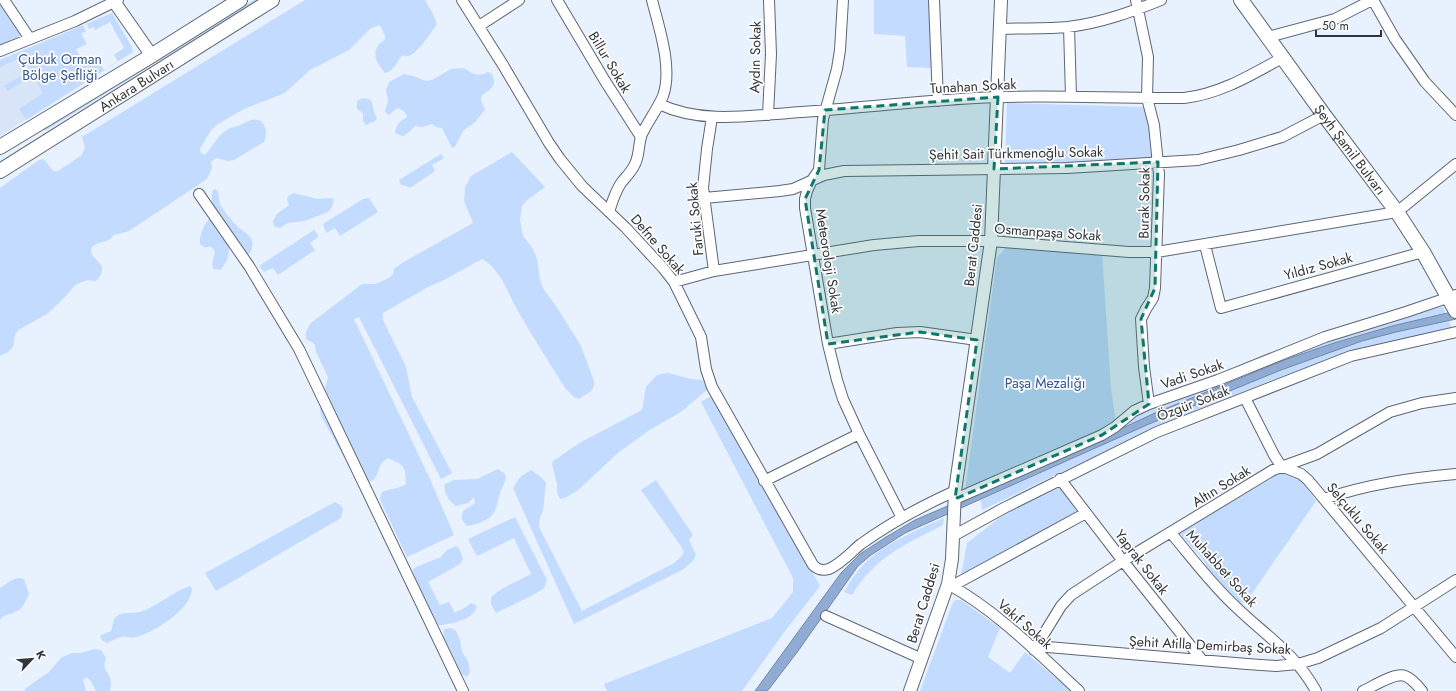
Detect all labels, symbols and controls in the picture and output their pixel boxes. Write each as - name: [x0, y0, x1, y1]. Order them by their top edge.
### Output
- scale bar: [1316, 12, 1381, 38]
- text: 50 m: [1322, 17, 1349, 35]
- street label: Aydın Sokak: [744, 20, 766, 93]
- street label: Billur Sokak: [584, 27, 637, 97]
- park label: Çubuk Orman Bölge Şefliği: [18, 49, 102, 85]
- street label: Ankara Bulvarı: [95, 54, 178, 116]
- street label: Tunahan Sokak: [929, 74, 1018, 98]
- street label: Şeyh Şamil Bulvarı: [1309, 100, 1391, 199]
- street label: Şehit Sait Türkmenoğlu Sokak: [929, 141, 1104, 165]
- street label: Burak Sokak: [1133, 166, 1155, 239]
- street label: Faruki Sokak: [682, 181, 708, 257]
- street label: Berat Caddesi: [959, 203, 987, 287]
- street label: Meteoroloji Sokak: [811, 207, 847, 316]
- street label: Defne Sokak: [626, 210, 690, 279]
- street label: Osmanpaşa Sokak: [994, 218, 1103, 246]
- street label: Yıldız Sokak: [1281, 247, 1355, 285]
- street label: Vadi Sokak: [1158, 354, 1227, 394]
- park label: Paşa Mezalığı: [1005, 373, 1085, 393]
- street label: Özgür Sokak: [1154, 380, 1233, 426]
- street label: Altın Sokak: [1188, 460, 1255, 512]
- street label: Selçuklu Sokak: [1322, 478, 1394, 559]
- street label: Yaprak Sokak: [1110, 525, 1174, 599]
- street label: Muhabbet Sokak: [1182, 525, 1263, 612]
- street label: Berat Caddesi: [901, 560, 945, 646]
- street label: Vakıf Sokak: [993, 594, 1057, 654]
- street label: Şehit Atilla Demirbaş Sokak: [1129, 631, 1292, 659]
- north arrow: [12, 639, 52, 679]
- text: K: [32, 648, 50, 662]

